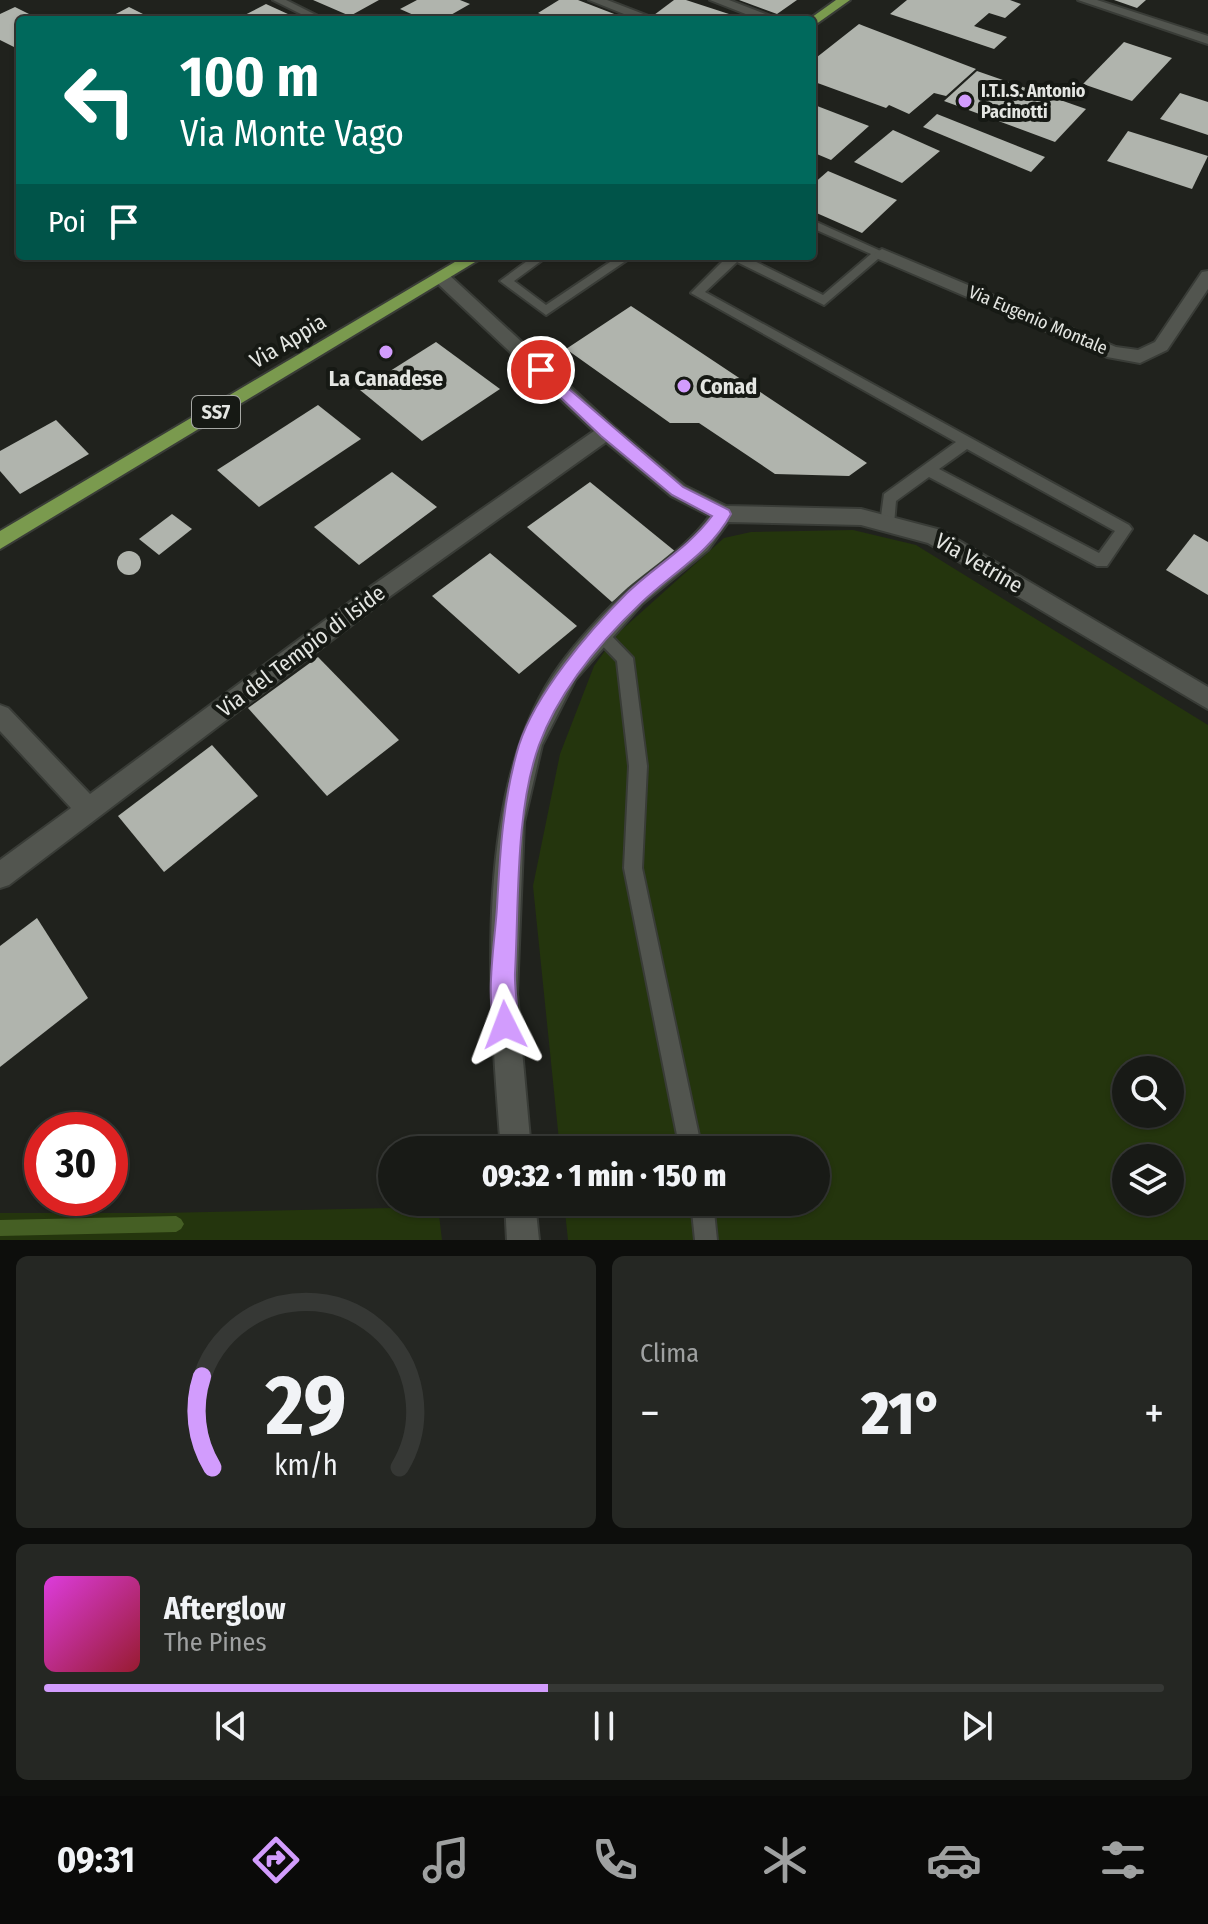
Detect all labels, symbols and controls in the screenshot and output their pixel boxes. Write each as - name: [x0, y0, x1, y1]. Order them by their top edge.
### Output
- text: 100 m: [180, 44, 319, 111]
- icon: left: [48, 48, 152, 152]
- place label: I.T.I.S. Antonio Pacinotti: [981, 80, 1086, 123]
- marker: I.T.I.S. Antonio Pacinotti: [956, 92, 974, 110]
- text: Via Monte Vago: [180, 112, 404, 156]
- icon: arrive: [102, 200, 146, 244]
- text: Poi: [48, 204, 86, 240]
- street label: Via Eugenio Montale: [965, 281, 1111, 359]
- street label: Via Appia: [245, 308, 331, 374]
- pin: [507, 336, 575, 404]
- marker: La Canadese: [377, 343, 395, 361]
- icon: arrive: [519, 348, 563, 392]
- place label: La Canadese: [329, 365, 443, 392]
- place label: Conad: [700, 373, 757, 400]
- marker: Conad: [675, 377, 693, 395]
- road number: SS7: [192, 396, 240, 428]
- street label: Via Vetrine: [930, 527, 1028, 599]
- street label: Via del Tempio di Iside: [212, 579, 390, 723]
- position arrow: [463, 983, 547, 1067]
- map controls: [1112, 1056, 1184, 1216]
- button: search: [1112, 1056, 1184, 1128]
- speed limit sign: 30: [24, 1112, 128, 1216]
- button: layers: [1112, 1144, 1184, 1216]
- text: 09:32 · 1 min · 150 m: [482, 1158, 726, 1194]
- text: Clima: [640, 1338, 699, 1369]
- text: 29: [264, 1356, 347, 1456]
- text: 21°: [861, 1378, 943, 1450]
- text: −: [640, 1387, 660, 1440]
- text: +: [1144, 1387, 1164, 1440]
- text: km/h: [274, 1448, 338, 1483]
- text: Afterglow: [164, 1591, 286, 1627]
- text: The Pines: [164, 1627, 267, 1658]
- icon: previous: [209, 1704, 253, 1748]
- icon: pause: [582, 1704, 626, 1748]
- icon: next: [955, 1704, 999, 1748]
- icon: directions: [248, 1832, 304, 1888]
- icon: music: [418, 1832, 474, 1888]
- icon: phone: [587, 1832, 643, 1888]
- icon: climate: [757, 1832, 813, 1888]
- icon: car: [926, 1832, 982, 1888]
- icon: filters: [1095, 1832, 1151, 1888]
- text: 09:31: [57, 1838, 135, 1882]

